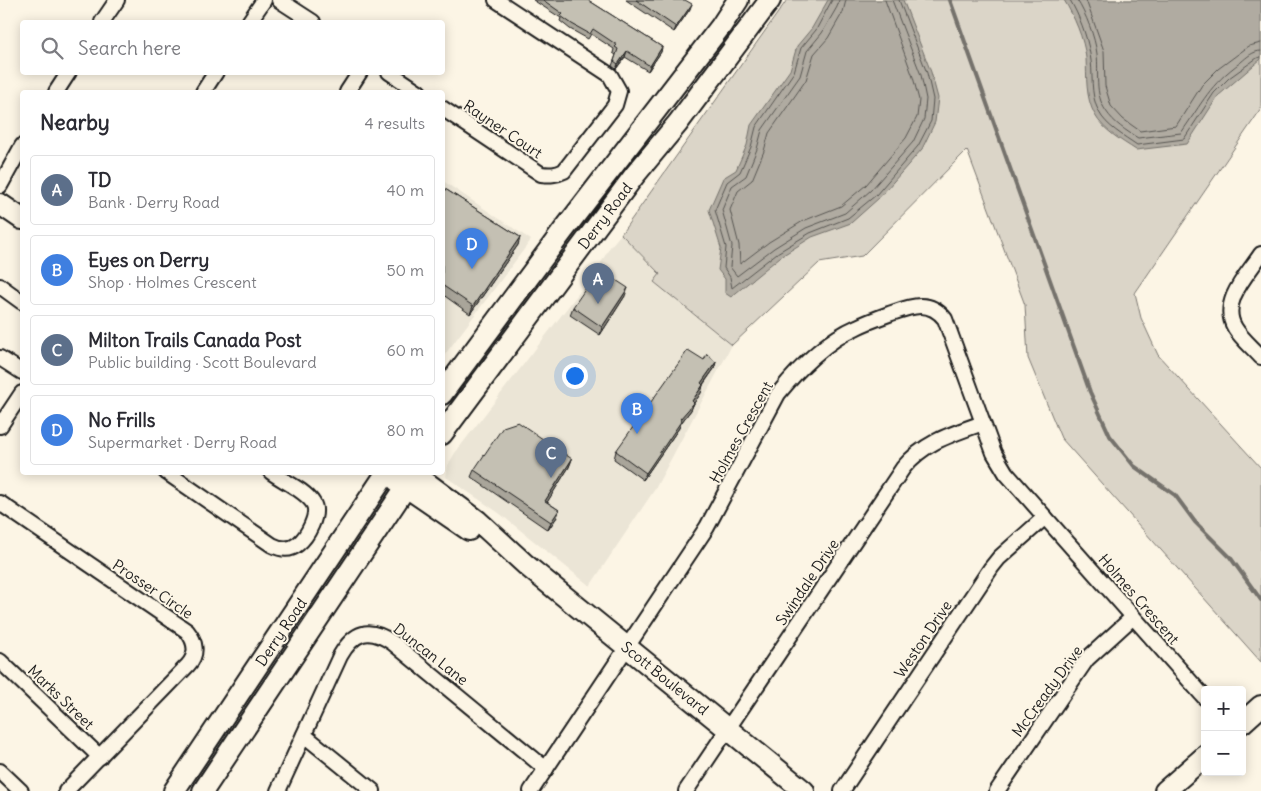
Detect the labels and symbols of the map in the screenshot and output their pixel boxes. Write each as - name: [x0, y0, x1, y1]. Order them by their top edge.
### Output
- street label: Rayner Court: [460, 96, 546, 162]
- street label: Derry Road: [574, 179, 636, 253]
- pin: D: [456, 228, 488, 269]
- pin: A: [582, 263, 614, 304]
- your location: [562, 363, 588, 389]
- street label: Holmes Crescent: [705, 378, 777, 486]
- pin: B: [621, 393, 653, 434]
- pin: C: [535, 437, 567, 478]
- street label: Swindale Drive: [771, 535, 843, 629]
- street label: Holmes Crescent: [1095, 550, 1183, 648]
- street label: Prosser Circle: [109, 555, 197, 623]
- street label: Derry Road: [251, 594, 311, 670]
- street label: Weston Drive: [890, 597, 956, 681]
- street label: Duncan Lane: [390, 619, 472, 689]
- street label: Scott Boulevard: [617, 637, 713, 719]
- street label: McCready Drive: [1008, 642, 1086, 740]
- street label: Marks Street: [24, 661, 98, 733]

